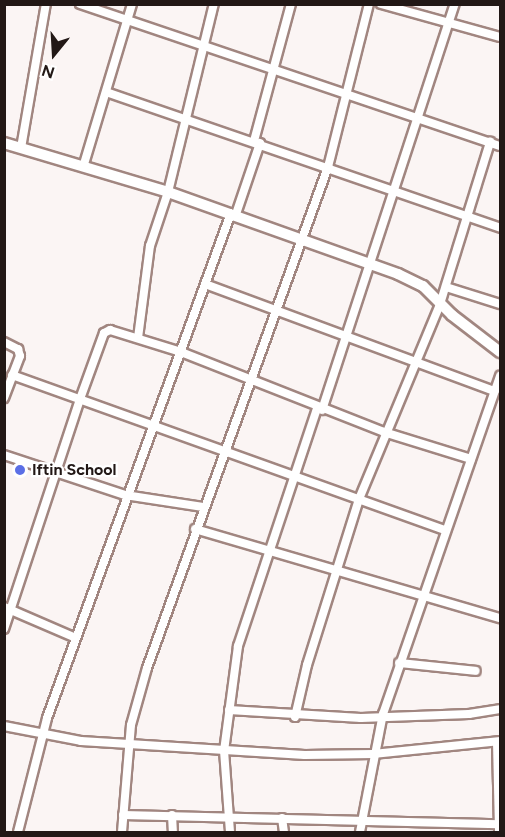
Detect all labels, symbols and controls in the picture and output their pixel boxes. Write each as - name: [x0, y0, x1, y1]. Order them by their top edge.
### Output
- north arrow: [24, 24, 84, 84]
- text: N: [39, 61, 57, 83]
- place label: Iftin School: [32, 460, 117, 480]
- marker: Iftin School: [13, 463, 27, 477]

